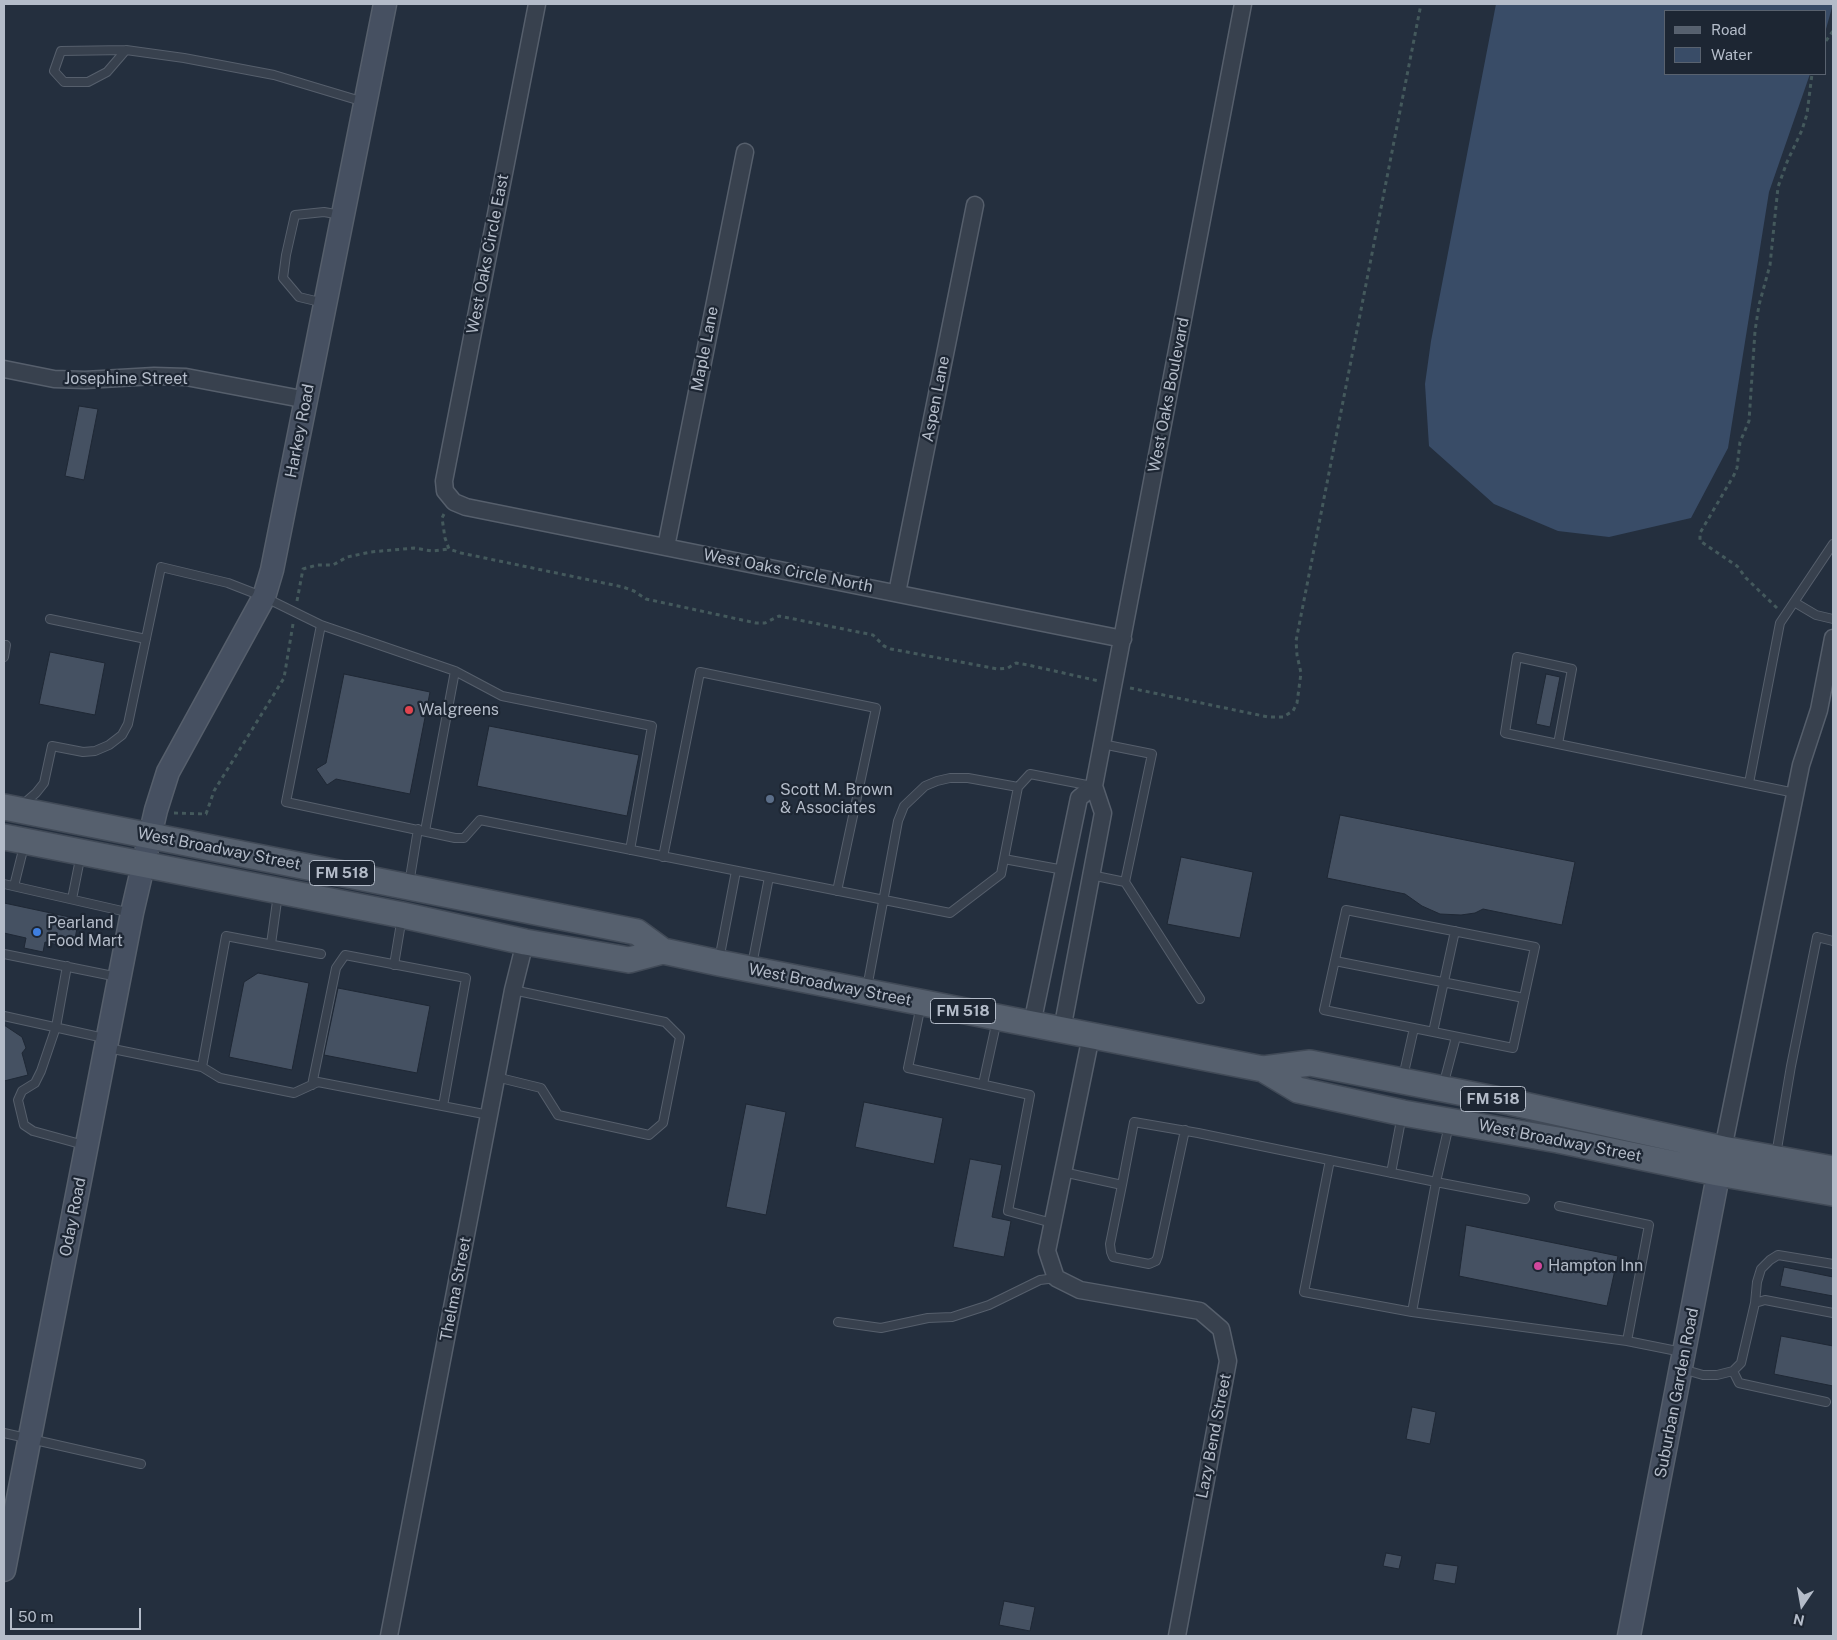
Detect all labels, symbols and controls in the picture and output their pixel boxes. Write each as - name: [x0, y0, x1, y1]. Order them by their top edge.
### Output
- legend: [1664, 10, 1827, 75]
- text: Road: [1711, 21, 1747, 38]
- text: Water: [1711, 46, 1753, 63]
- street label: West Oaks Circle East: [463, 172, 513, 336]
- street label: Maple Lane: [687, 305, 723, 393]
- street label: West Oaks Boulevard: [1145, 316, 1193, 474]
- street label: Aspen Lane: [918, 354, 954, 444]
- street label: Josephine Street: [64, 369, 188, 389]
- street label: Harkey Road: [281, 382, 319, 480]
- street label: West Oaks Circle North: [702, 545, 874, 597]
- place label: Walgreens: [419, 700, 499, 720]
- marker: Walgreens: [403, 704, 415, 716]
- place label: Scott M. Brown & Associates: [780, 780, 893, 818]
- marker: Scott M. Brown & Associates: [764, 793, 776, 805]
- street label: West Broadway Street: [136, 824, 302, 874]
- road number: FM 518: [310, 860, 374, 886]
- place label: Pearland Food Mart: [47, 913, 123, 951]
- marker: Pearland Food Mart: [31, 926, 43, 938]
- street label: West Broadway Street: [747, 960, 913, 1010]
- road number: FM 518: [930, 998, 996, 1024]
- road number: FM 518: [1460, 1086, 1526, 1112]
- street label: West Broadway Street: [1477, 1116, 1643, 1166]
- street label: Oday Road: [56, 1176, 90, 1258]
- street label: Thelma Street: [436, 1235, 476, 1343]
- place label: Hampton Inn: [1548, 1256, 1643, 1276]
- marker: Hampton Inn: [1532, 1260, 1544, 1272]
- street label: Suburban Garden Road: [1651, 1306, 1703, 1480]
- street label: Lazy Bend Street: [1192, 1372, 1236, 1500]
- north arrow: [1777, 1580, 1827, 1630]
- scale bar: [12, 1598, 144, 1630]
- text: 50 m: [18, 1608, 53, 1625]
- text: N: [1792, 1611, 1806, 1629]

